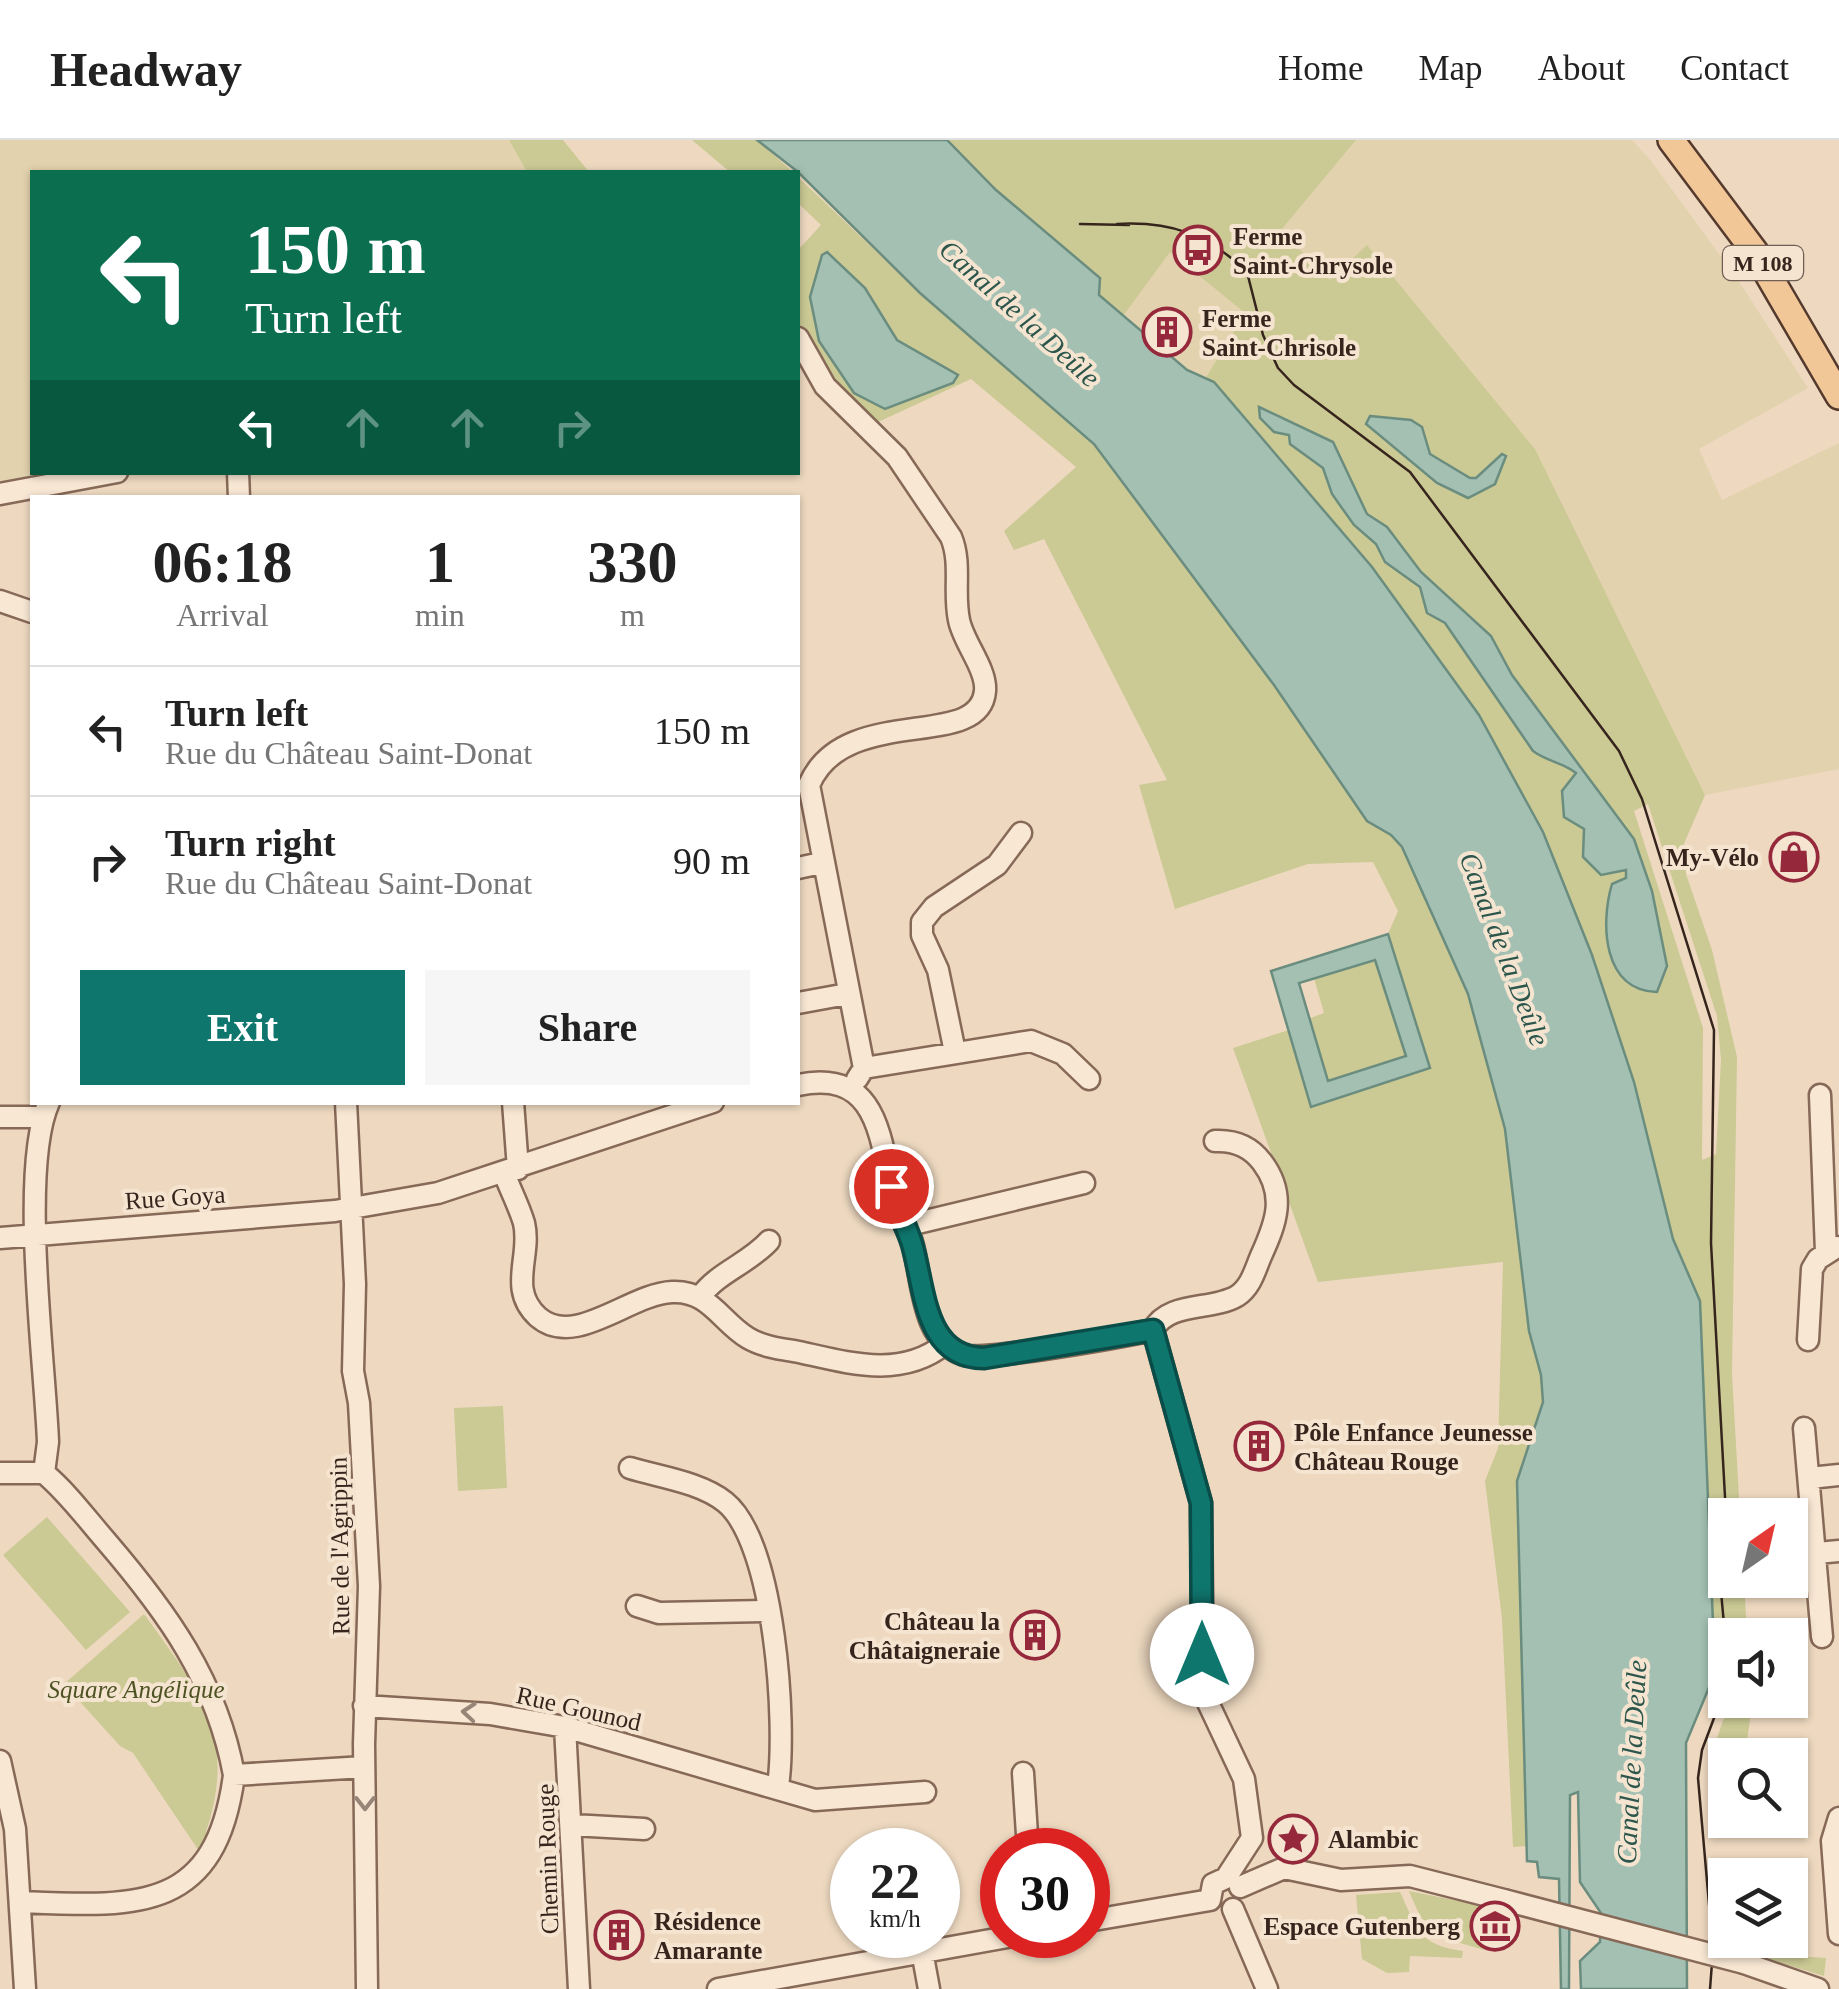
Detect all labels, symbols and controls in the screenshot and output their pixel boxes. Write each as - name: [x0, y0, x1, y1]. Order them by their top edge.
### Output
- text: Headway: [50, 43, 242, 96]
- text: Home: [1278, 49, 1363, 88]
- text: Map: [1418, 49, 1483, 88]
- text: About: [1538, 49, 1625, 88]
- text: Contact: [1680, 49, 1789, 88]
- icon: left: [80, 210, 210, 340]
- text: 150 m: [245, 211, 426, 288]
- place label: Ferme Saint-Chrysole: [1233, 223, 1393, 279]
- bus stop icon: Ferme Saint-Chrysole: [1172, 224, 1224, 276]
- water label: Canal de la Deûle: [933, 233, 1106, 393]
- road number: M 108: [1723, 246, 1803, 280]
- text: Turn left: [245, 293, 402, 343]
- place label: Ferme Saint-Chrisole: [1202, 305, 1356, 361]
- building icon: Ferme Saint-Chrisole: [1141, 306, 1193, 358]
- icon: left: [230, 400, 285, 455]
- icon: ahead: [335, 400, 390, 455]
- icon: ahead: [440, 400, 495, 455]
- icon: right: [545, 400, 600, 455]
- text: 06:18: [153, 529, 293, 595]
- text: 1: [425, 529, 455, 595]
- text: 330: [587, 529, 677, 595]
- text: Arrival: [176, 597, 269, 633]
- text: min: [415, 597, 465, 633]
- text: m: [620, 597, 645, 633]
- text: Turn left: [165, 692, 308, 734]
- icon: left: [80, 704, 135, 759]
- text: 150 m: [654, 710, 750, 752]
- text: Rue du Château Saint-Donat: [165, 735, 532, 771]
- text: Turn right: [165, 822, 336, 864]
- shop icon: My-Vélo: [1768, 831, 1820, 883]
- icon: right: [80, 834, 135, 889]
- text: 90 m: [673, 840, 750, 882]
- place label: My-Vélo: [1666, 844, 1759, 871]
- water label: Canal de la Deûle: [1453, 848, 1556, 1050]
- text: Rue du Château Saint-Donat: [165, 865, 532, 901]
- button: Exit: [80, 970, 405, 1085]
- button: Share: [425, 970, 750, 1085]
- pin: [849, 1144, 934, 1229]
- icon: arrive: [864, 1159, 919, 1214]
- street label: Rue Goya: [124, 1181, 226, 1214]
- place label: Pôle Enfance Jeunesse Château Rouge: [1294, 1419, 1533, 1475]
- building icon: Pôle Enfance Jeunesse Château Rouge: [1233, 1420, 1285, 1472]
- street label: Rue de l'Agrippin: [324, 1456, 355, 1635]
- north arrow: [1708, 1498, 1808, 1598]
- map controls: [1708, 1498, 1808, 1958]
- position arrow: [1150, 1603, 1254, 1707]
- place label: Château la Châtaigneraie: [849, 1608, 1000, 1664]
- building icon: Château la Châtaigneraie: [1009, 1609, 1061, 1661]
- button: sound: [1708, 1618, 1808, 1718]
- water label: Canal de la Deûle: [1611, 1659, 1652, 1865]
- park label: Square Angélique: [47, 1676, 225, 1703]
- street label: Rue Gounod: [514, 1681, 644, 1736]
- one-way arrow: [460, 1702, 476, 1724]
- button: search: [1708, 1738, 1808, 1838]
- street label: Chemin Rouge: [531, 1783, 564, 1935]
- one-way arrow: [354, 1796, 376, 1812]
- place icon: Alambic: [1267, 1813, 1319, 1865]
- place label: Alambic: [1328, 1826, 1418, 1853]
- speed limit sign: 30: [980, 1828, 1110, 1958]
- text: 22: [870, 1853, 920, 1909]
- button: layers: [1708, 1858, 1808, 1958]
- museum icon: Espace Gutenberg: [1469, 1900, 1521, 1952]
- text: km/h: [869, 1905, 921, 1932]
- place label: Résidence Amarante: [654, 1908, 762, 1964]
- building icon: Résidence Amarante: [593, 1909, 645, 1961]
- place label: Espace Gutenberg: [1263, 1913, 1460, 1940]

